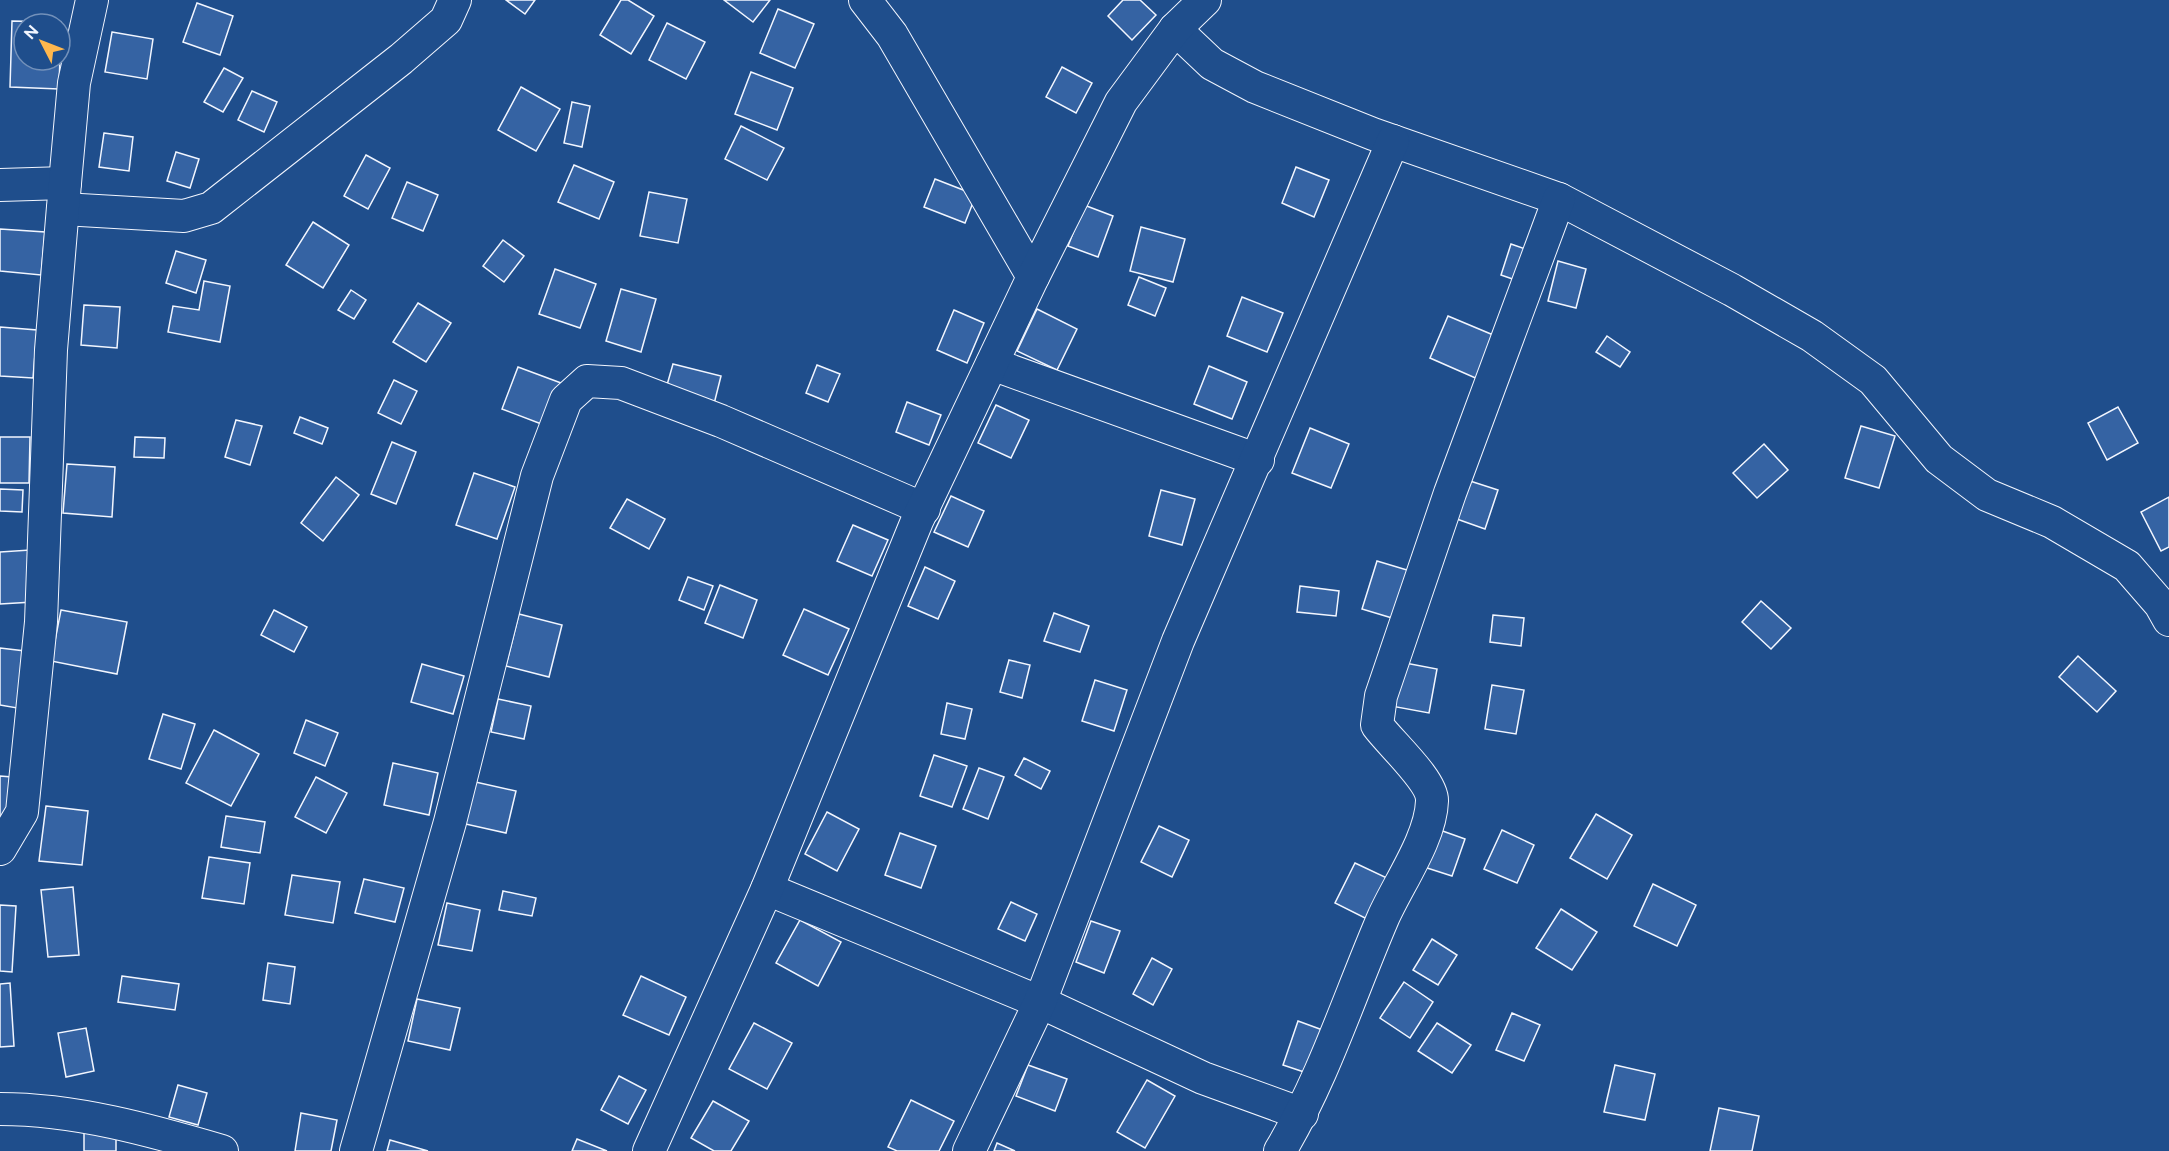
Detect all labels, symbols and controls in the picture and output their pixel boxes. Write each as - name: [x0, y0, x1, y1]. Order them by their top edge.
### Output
- north arrow: [12, 12, 72, 72]
- text: N: [20, 21, 42, 43]

